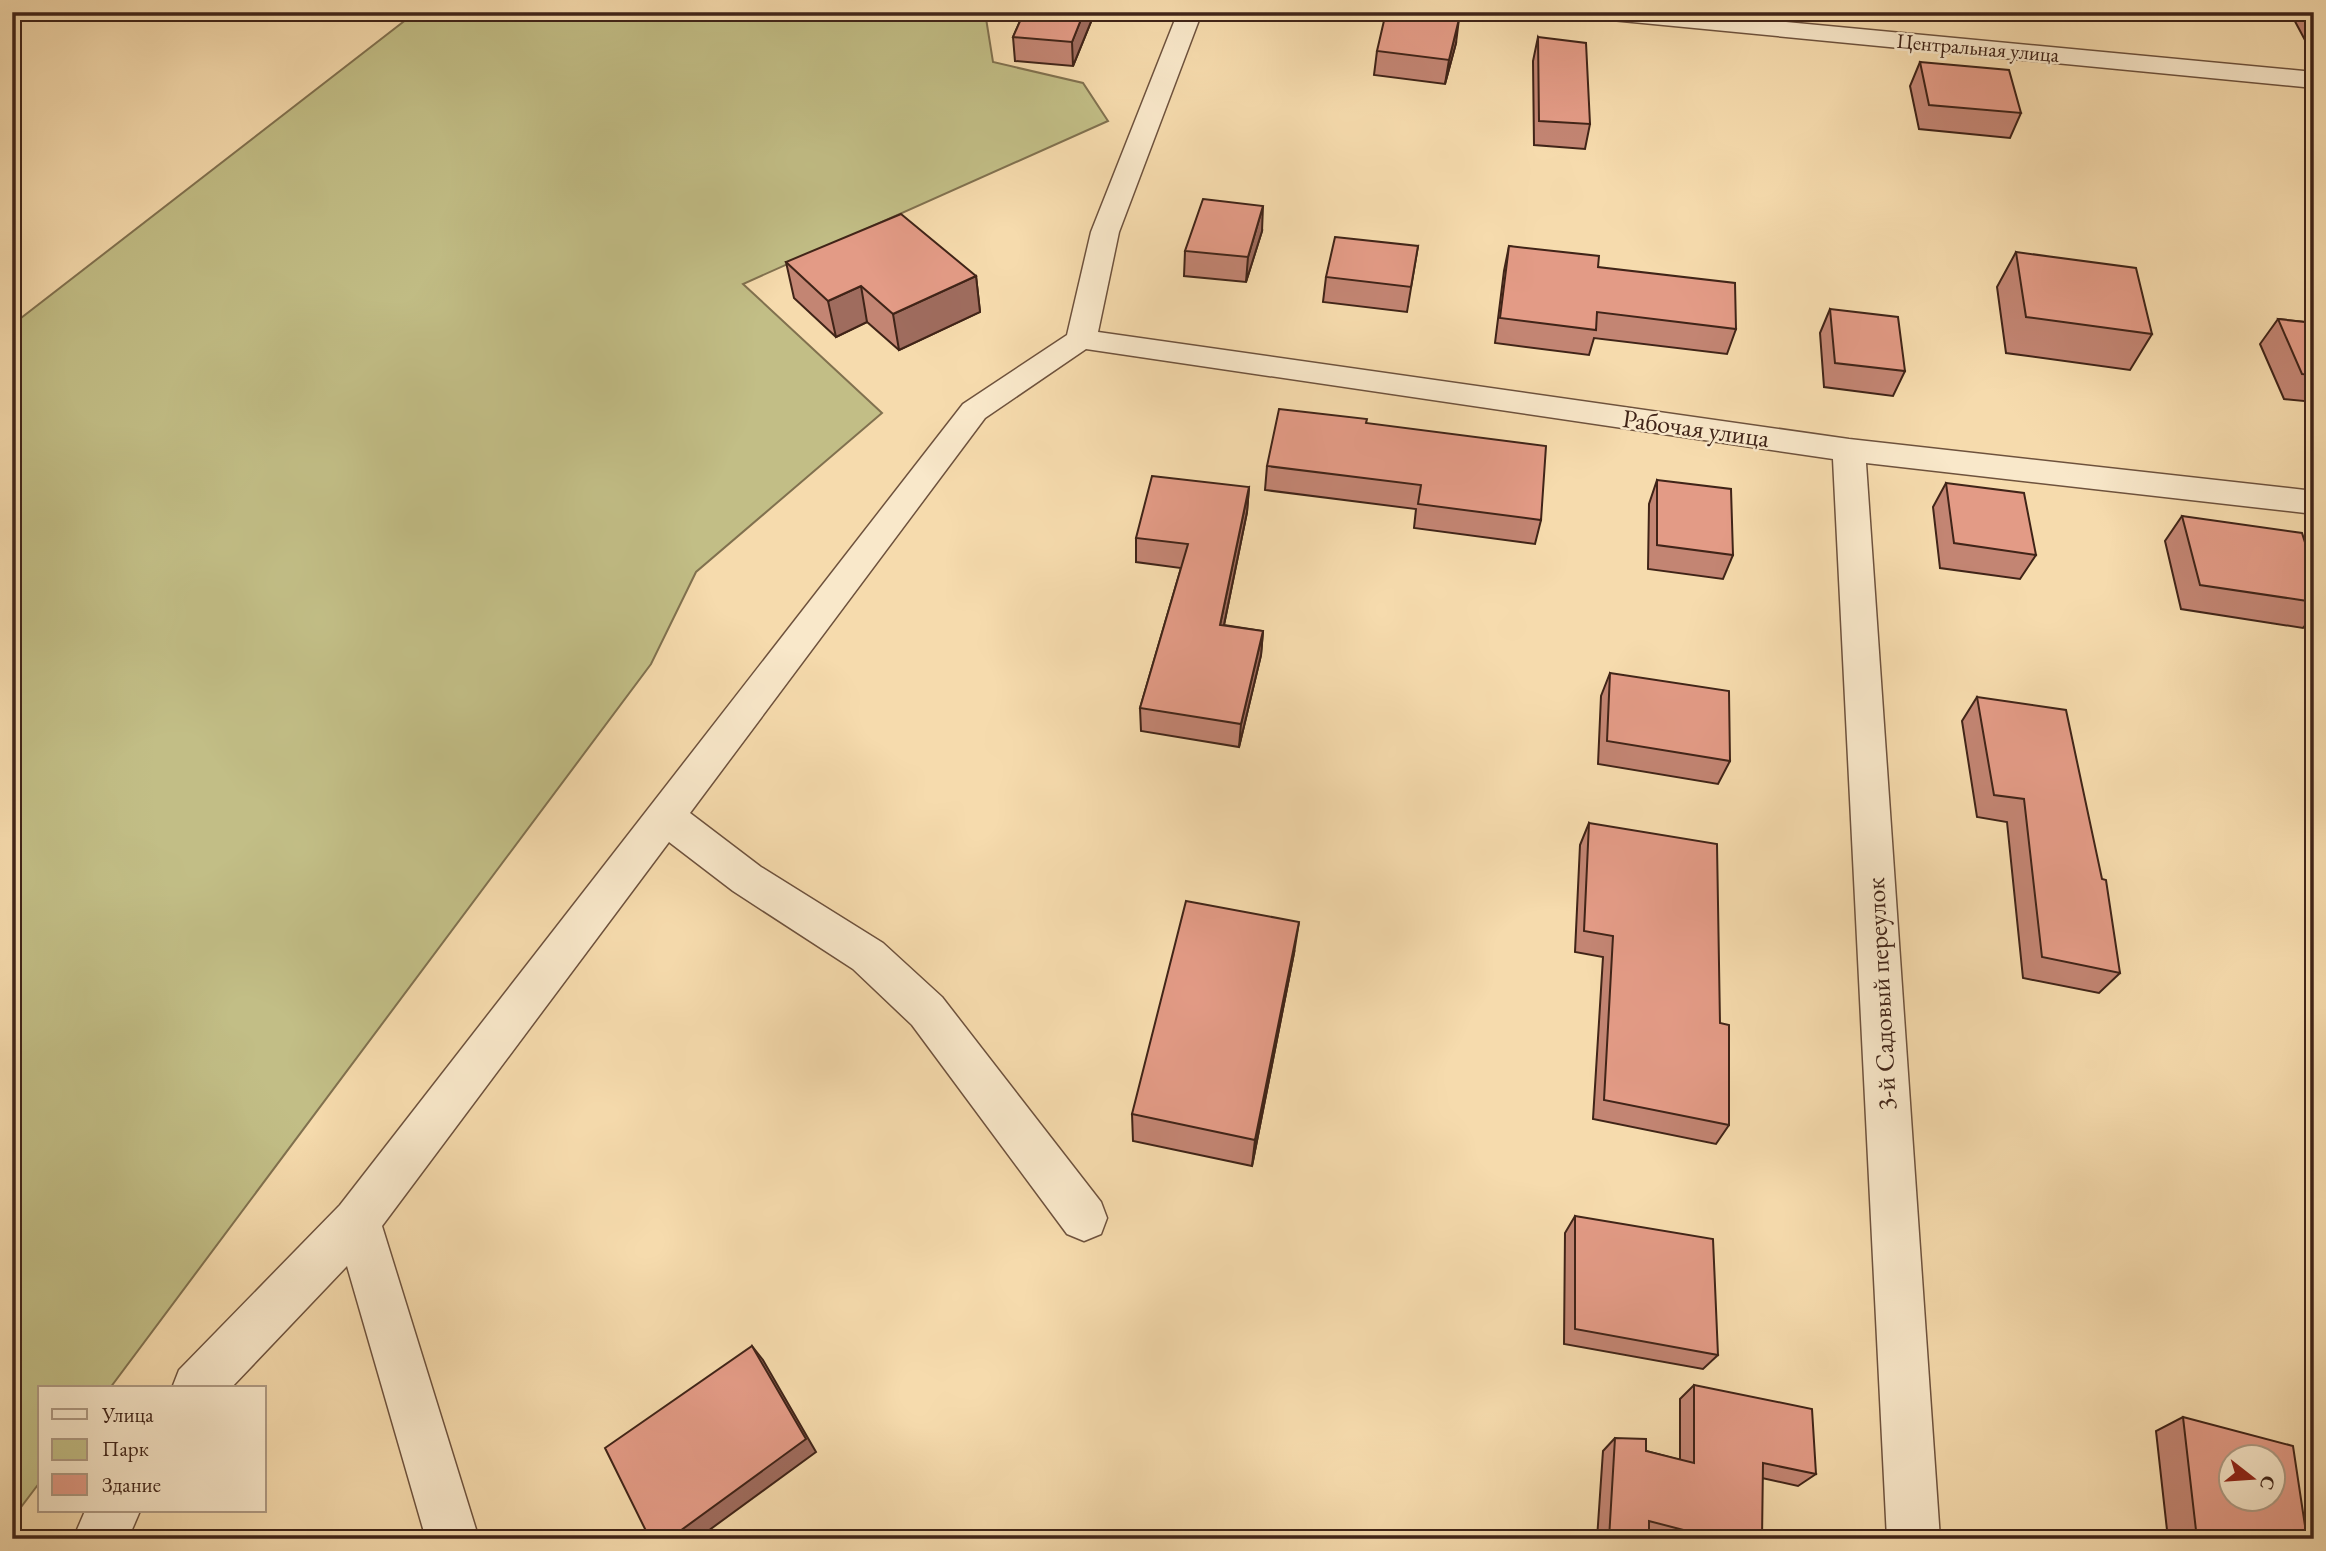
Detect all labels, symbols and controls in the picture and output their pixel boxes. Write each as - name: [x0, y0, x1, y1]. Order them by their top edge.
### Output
- street label: Центральная улица: [1896, 27, 2061, 68]
- street label: Рабочая улица: [1620, 401, 1772, 455]
- street label: 3-й Садовый переулок: [1858, 876, 1904, 1111]
- legend: [38, 1386, 266, 1512]
- text: Улица: [101, 1401, 154, 1428]
- text: Парк: [102, 1435, 149, 1462]
- north arrow: [2218, 1442, 2288, 1512]
- text: Здание: [102, 1471, 161, 1498]
- text: С: [2254, 1473, 2282, 1493]

